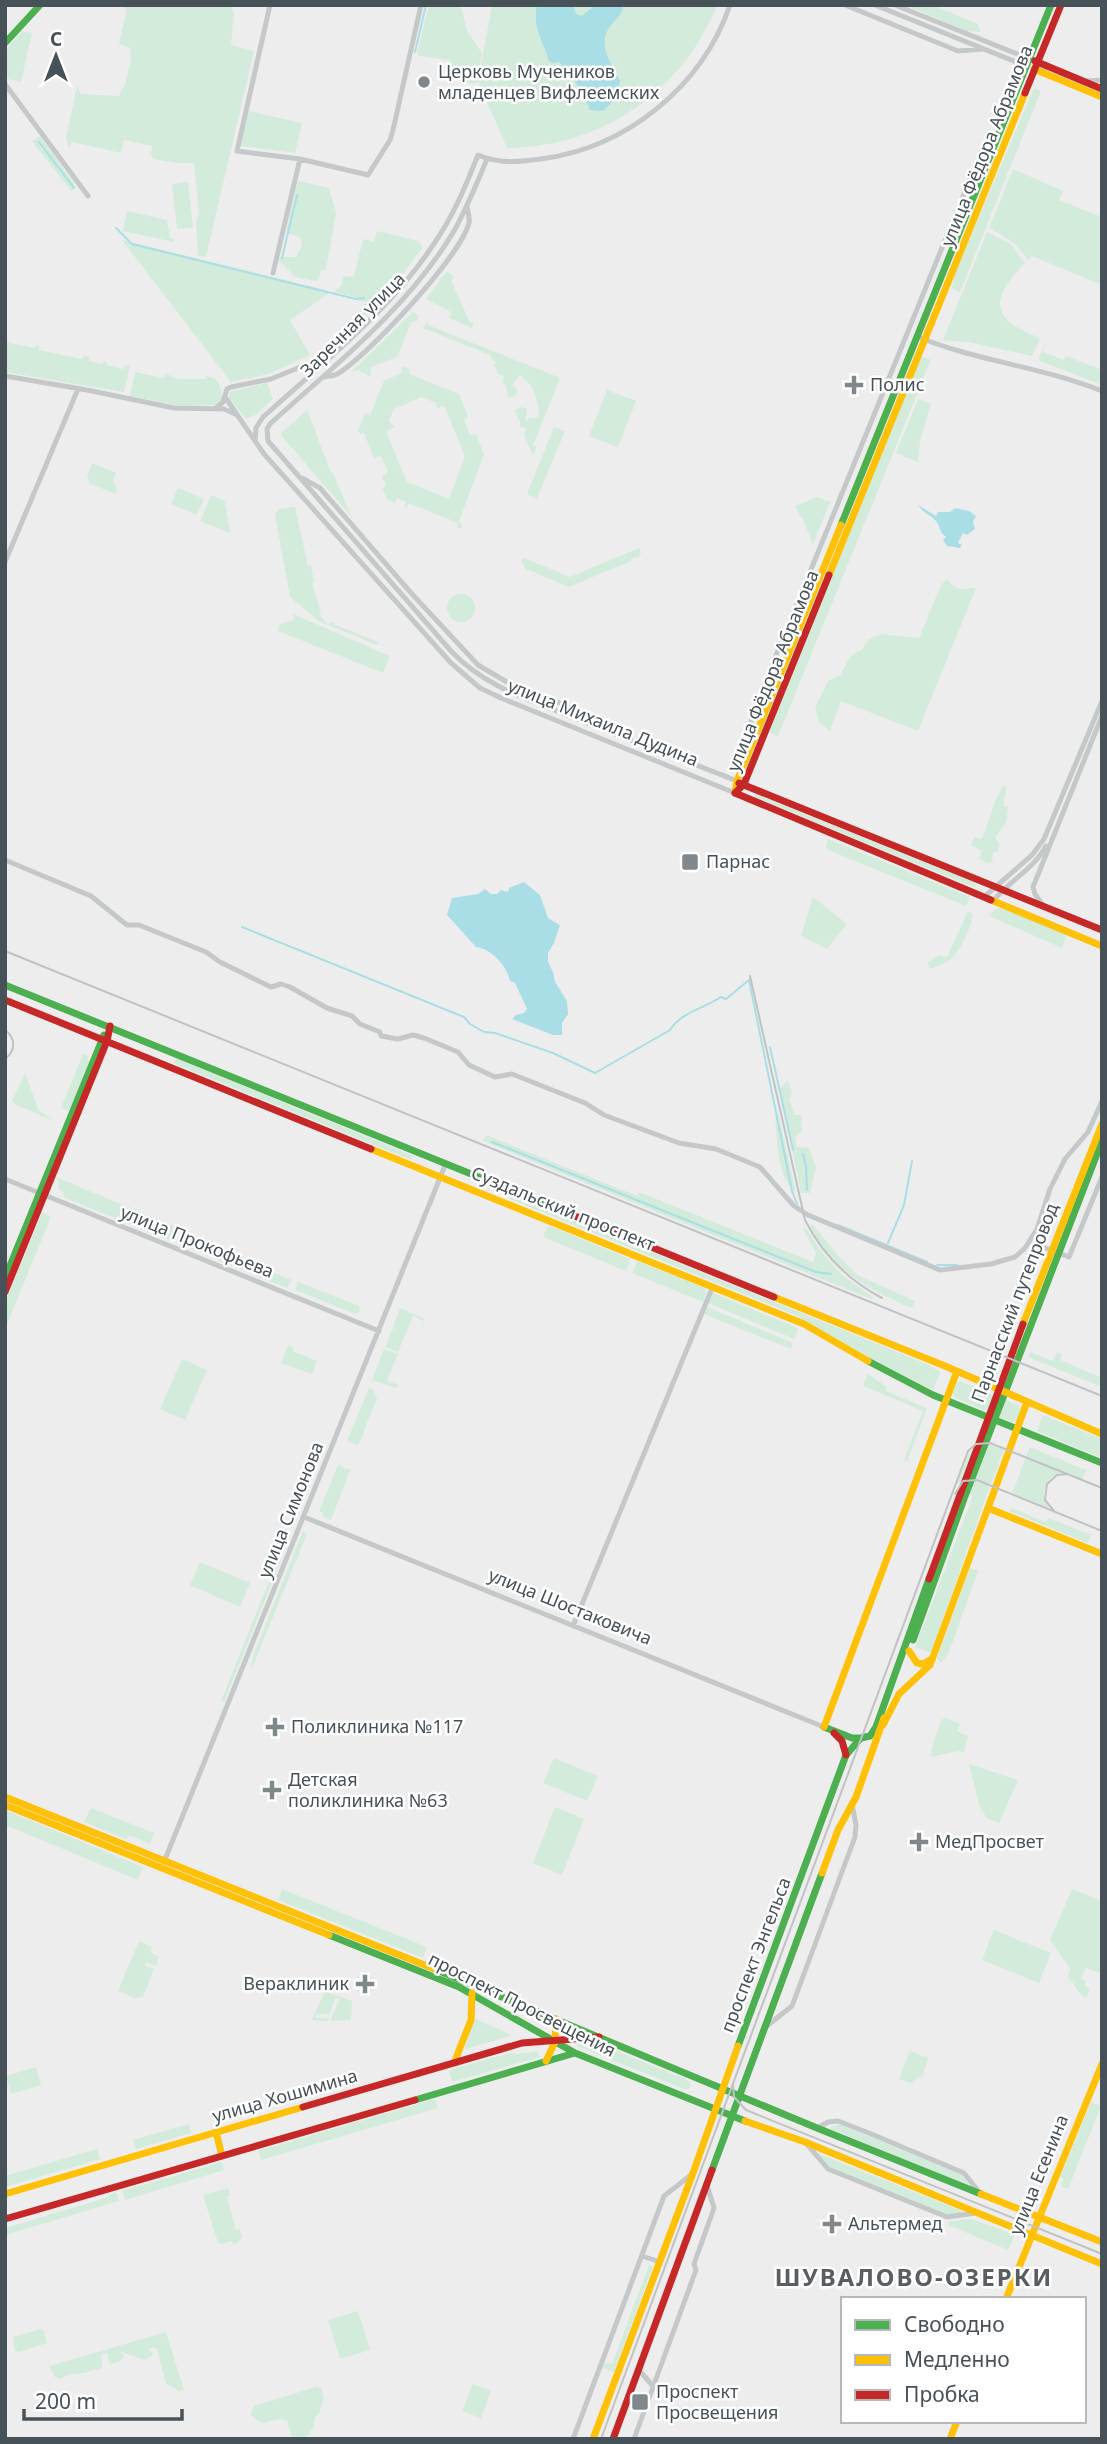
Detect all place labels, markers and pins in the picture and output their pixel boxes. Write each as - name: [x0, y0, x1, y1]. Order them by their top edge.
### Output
- place label: Церковь Мучеников младенцев Вифлеемских: [438, 59, 660, 104]
- marker: Церковь Мучеников младенцев Вифлеемских: [416, 74, 432, 90]
- place label: Полис: [870, 372, 925, 396]
- marker: Полис: [844, 375, 864, 395]
- place label: Парнас: [706, 849, 770, 873]
- marker: Парнас: [680, 852, 700, 872]
- place label: Поликлиника №117: [291, 1714, 463, 1738]
- marker: Поликлиника №117: [265, 1717, 285, 1737]
- place label: Детская поликлиника №63: [288, 1767, 448, 1812]
- marker: Детская поликлиника №63: [262, 1780, 282, 1800]
- place label: МедПросвет: [935, 1829, 1045, 1853]
- marker: МедПросвет: [909, 1832, 929, 1852]
- place label: Вераклиник: [243, 1971, 349, 1995]
- marker: Вераклиник: [355, 1974, 375, 1994]
- place label: Альтермед: [848, 2211, 942, 2235]
- marker: Альтермед: [822, 2214, 842, 2234]
- place label: Проспект Просвещения: [656, 2379, 778, 2424]
- marker: Проспект Просвещения: [630, 2392, 650, 2412]

